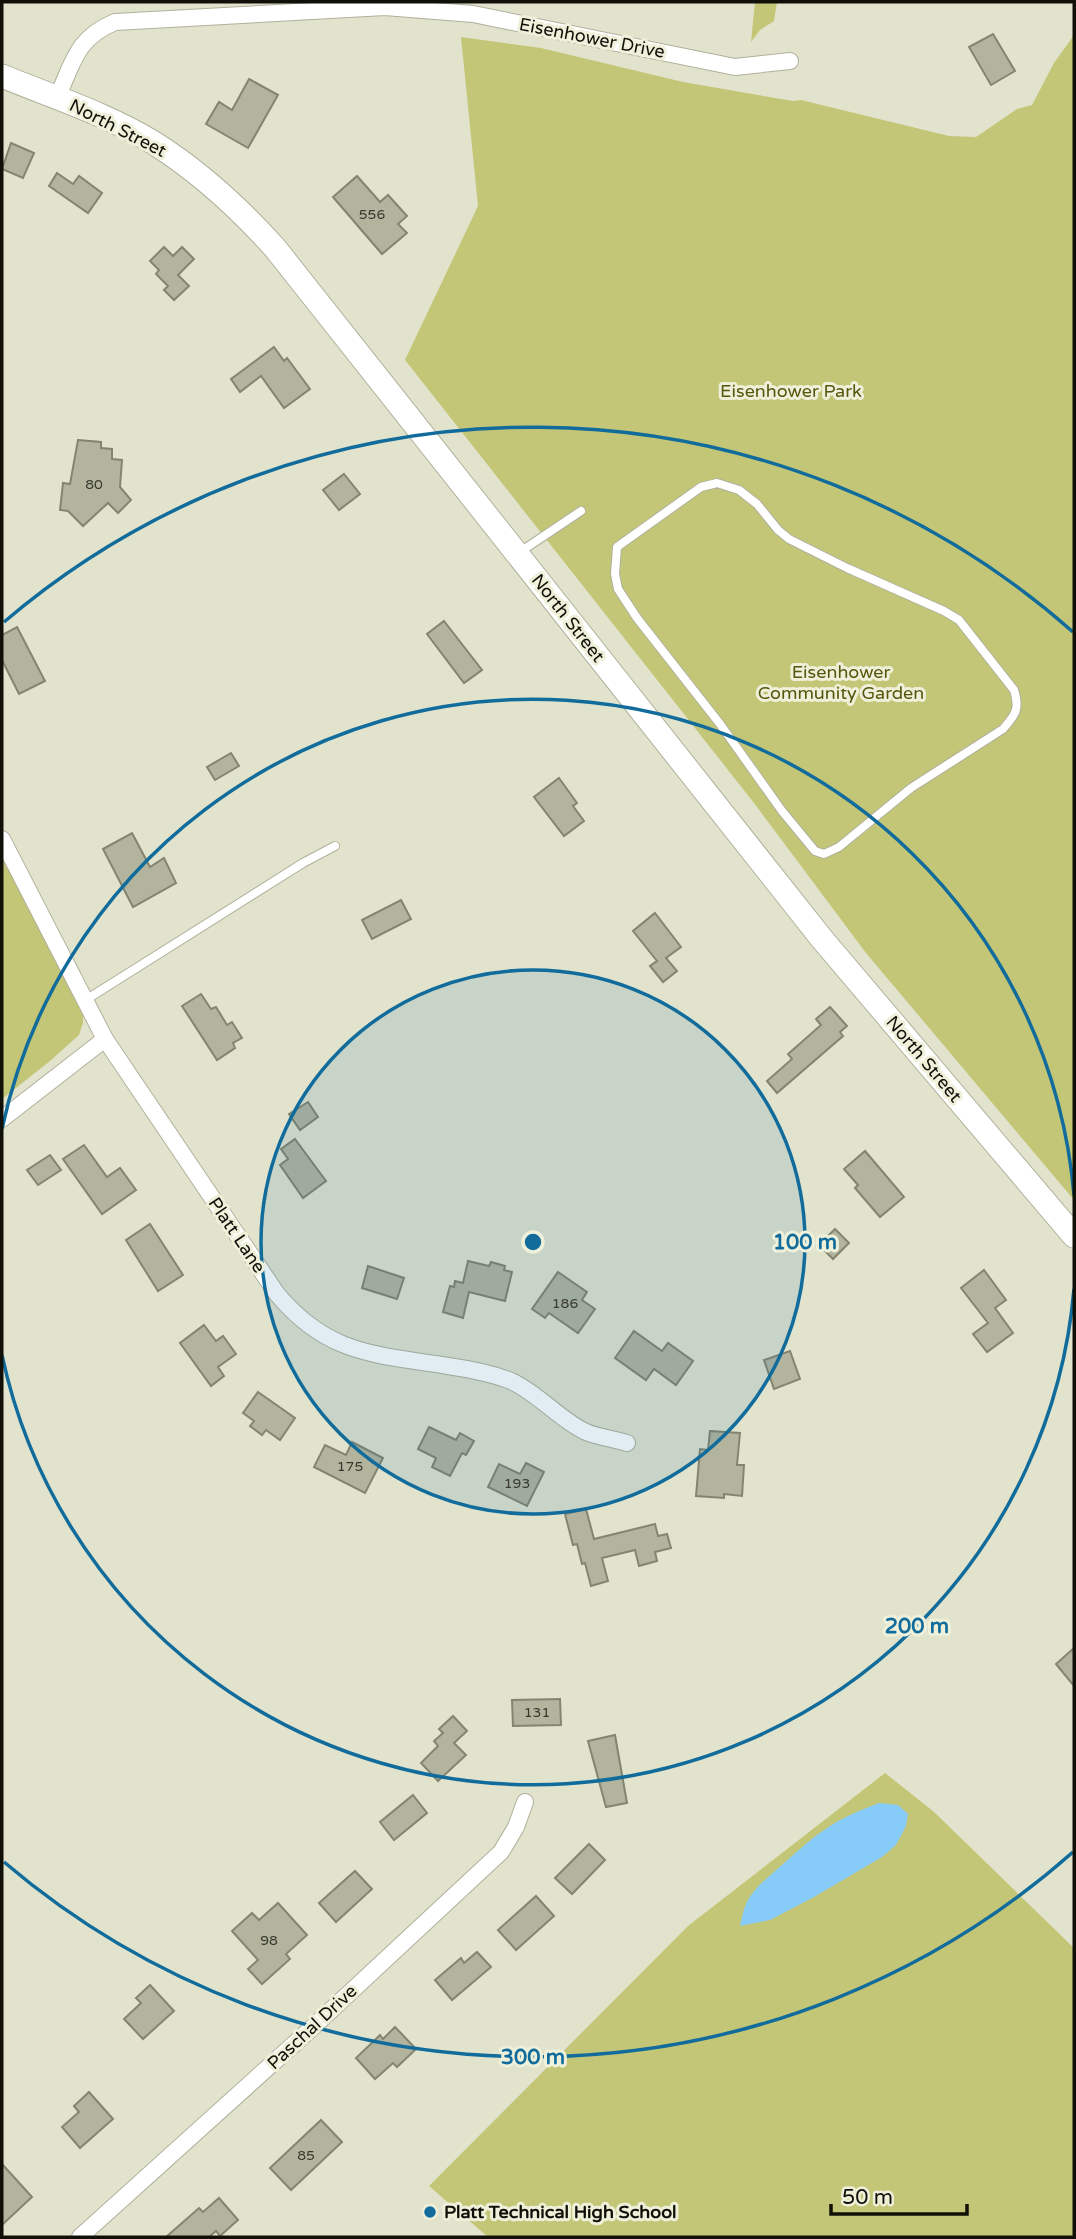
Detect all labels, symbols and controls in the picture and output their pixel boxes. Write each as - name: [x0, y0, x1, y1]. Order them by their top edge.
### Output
- street label: Eisenhower Drive: [517, 13, 667, 63]
- street label: North Street: [66, 94, 170, 162]
- house number: 556: [359, 206, 385, 223]
- park label: Eisenhower Park: [720, 380, 862, 402]
- house number: 80: [85, 476, 103, 493]
- street label: North Street: [527, 569, 609, 667]
- park label: Eisenhower Community Garden: [758, 661, 924, 704]
- street label: North Street: [882, 1011, 967, 1107]
- street label: Platt Lane: [204, 1193, 270, 1277]
- centre of rings: [521, 1230, 545, 1254]
- text: 100 m: [773, 1230, 837, 1255]
- house number: 186: [552, 1295, 578, 1312]
- house number: 175: [337, 1458, 363, 1475]
- house number: 193: [504, 1475, 530, 1492]
- text: 200 m: [885, 1614, 949, 1639]
- house number: 131: [524, 1704, 550, 1721]
- house number: 98: [260, 1932, 278, 1949]
- street label: Paschal Drive: [263, 1980, 361, 2074]
- text: 300 m: [501, 2045, 565, 2070]
- house number: 85: [297, 2147, 315, 2164]
- scale bar: [831, 2172, 968, 2216]
- text: 50 m: [842, 2185, 893, 2210]
- place label: Platt Technical High School: [444, 2201, 677, 2223]
- marker: Platt Technical High School: [422, 2204, 438, 2220]

